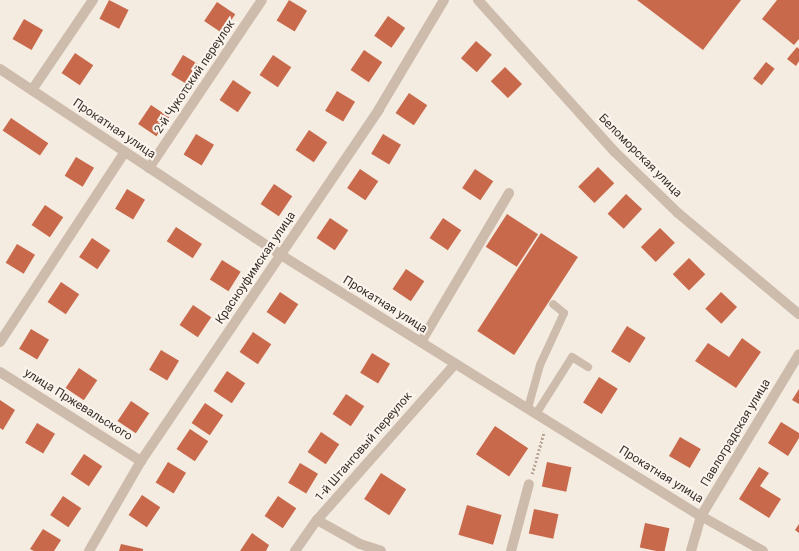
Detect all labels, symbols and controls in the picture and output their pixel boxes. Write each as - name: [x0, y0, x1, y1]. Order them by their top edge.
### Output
- street label: 2-й Чукотский переулок: [152, 17, 238, 137]
- street label: Прокатная улица: [70, 96, 158, 162]
- street label: Беломорская улица: [595, 111, 685, 201]
- street label: Красноуфимская улица: [213, 209, 299, 327]
- street label: Прокатная улица: [340, 273, 430, 337]
- street label: улица Пржевальского: [21, 366, 135, 444]
- street label: Павлоградская улица: [698, 377, 774, 489]
- street label: 1-й Штанговый переулок: [313, 389, 415, 505]
- street label: Прокатная улица: [616, 443, 706, 507]

